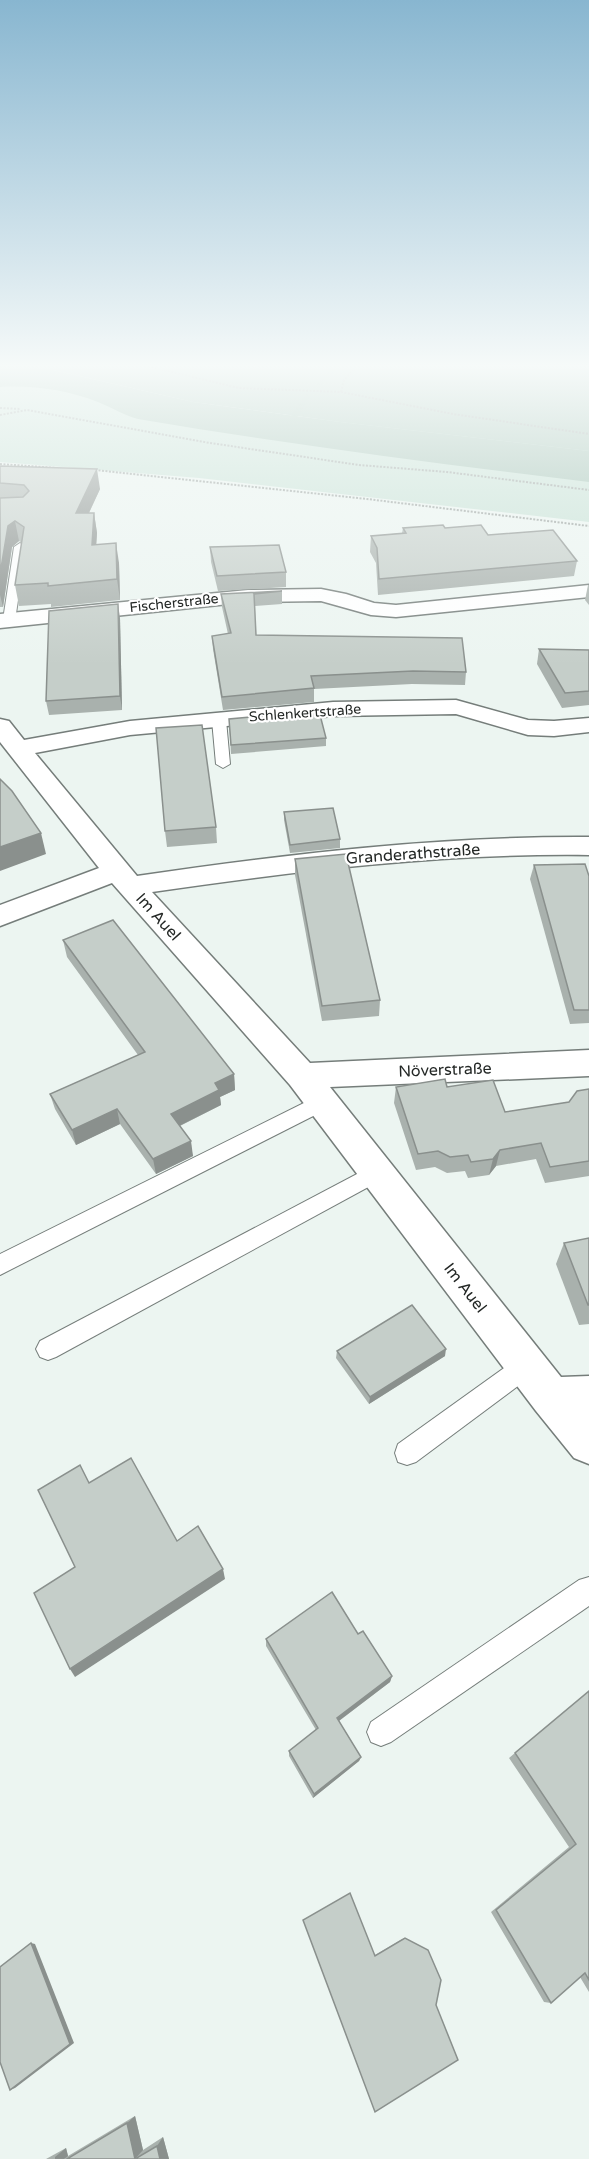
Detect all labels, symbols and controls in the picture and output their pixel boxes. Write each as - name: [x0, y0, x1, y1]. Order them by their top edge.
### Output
- street label: Fischerstraße: [129, 590, 219, 616]
- street label: Schlenkertstraße: [248, 701, 362, 725]
- street label: Granderathstraße: [345, 839, 481, 869]
- street label: Im Auel: [131, 889, 185, 945]
- street label: Növerstraße: [398, 1058, 492, 1082]
- street label: Im Auel: [439, 1259, 491, 1317]

